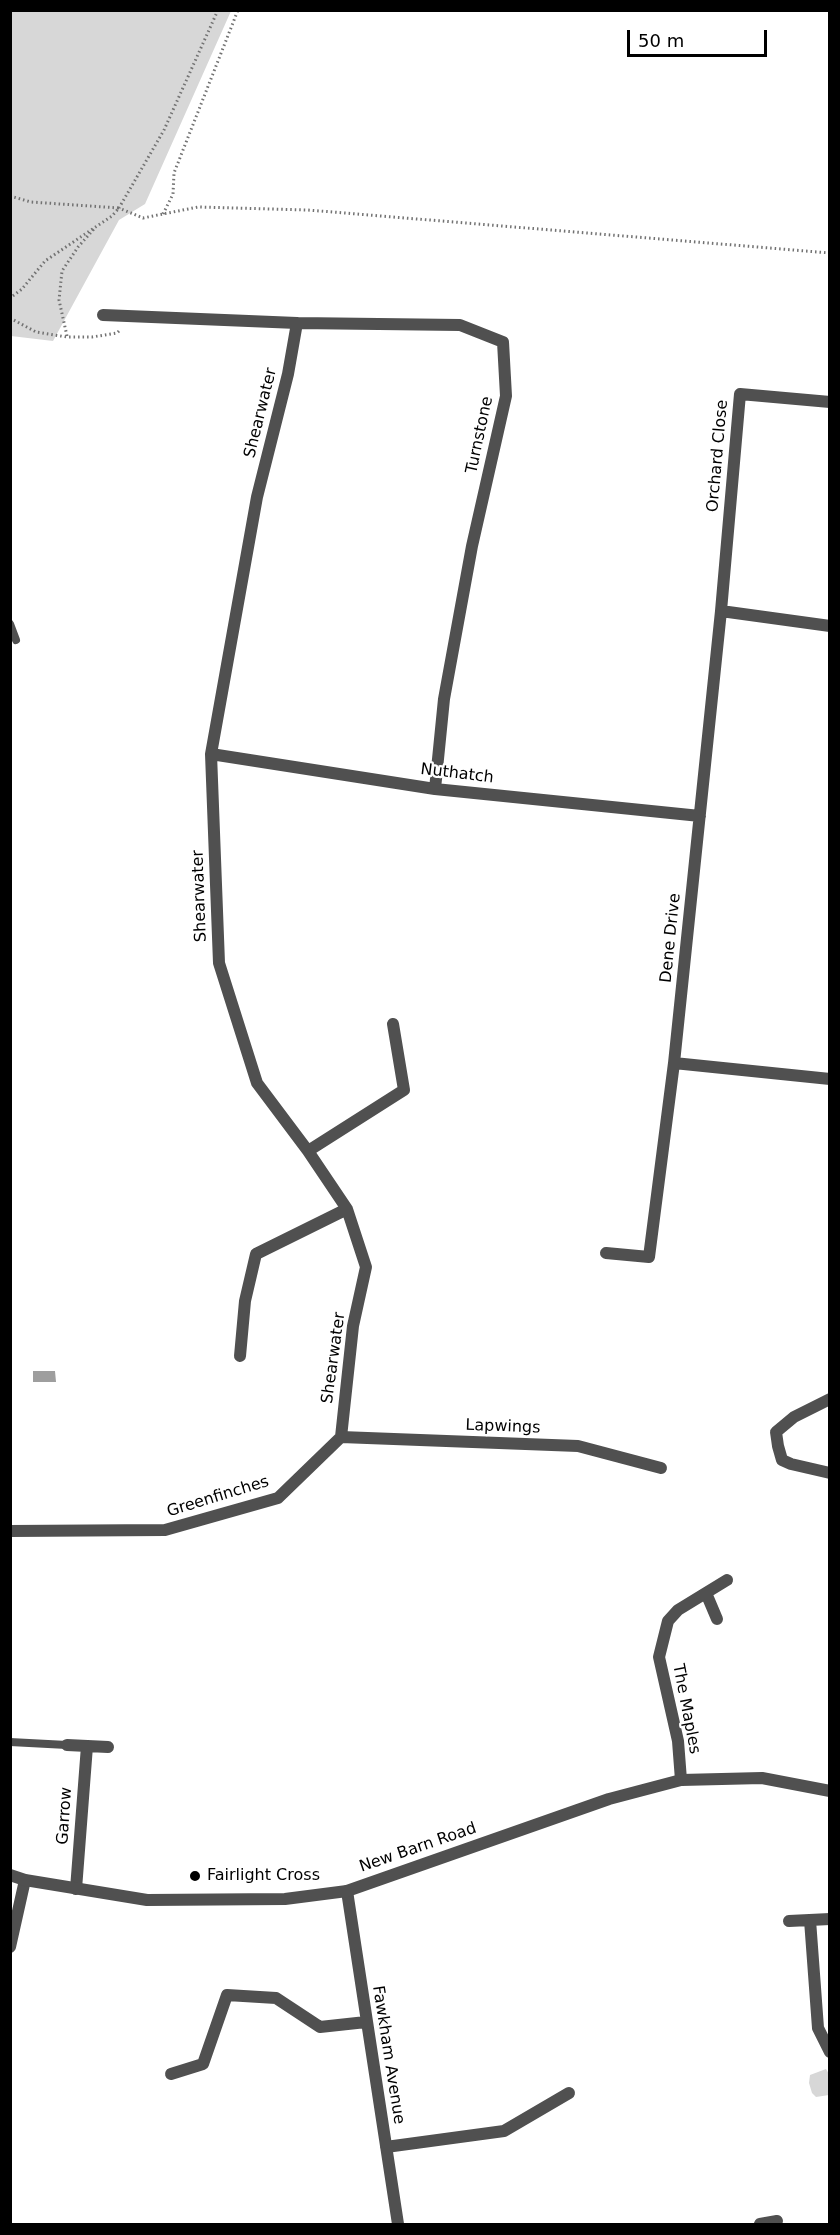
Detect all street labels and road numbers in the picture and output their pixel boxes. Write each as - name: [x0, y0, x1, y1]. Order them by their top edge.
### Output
- street label: Shearwater: [241, 366, 281, 460]
- street label: Turnstone: [462, 395, 498, 475]
- street label: Orchard Close: [704, 399, 732, 513]
- street label: Nuthatch: [419, 760, 495, 788]
- street label: Shearwater: [189, 850, 211, 942]
- street label: Dene Drive: [657, 892, 685, 984]
- street label: Shearwater: [318, 1311, 350, 1405]
- street label: Lapwings: [465, 1416, 541, 1438]
- street label: Greenfinches: [165, 1472, 271, 1522]
- street label: The Maples: [668, 1662, 704, 1756]
- street label: Garrow: [53, 1787, 77, 1845]
- street label: New Barn Road: [357, 1819, 479, 1877]
- street label: Fawkham Avenue: [368, 1984, 408, 2126]

